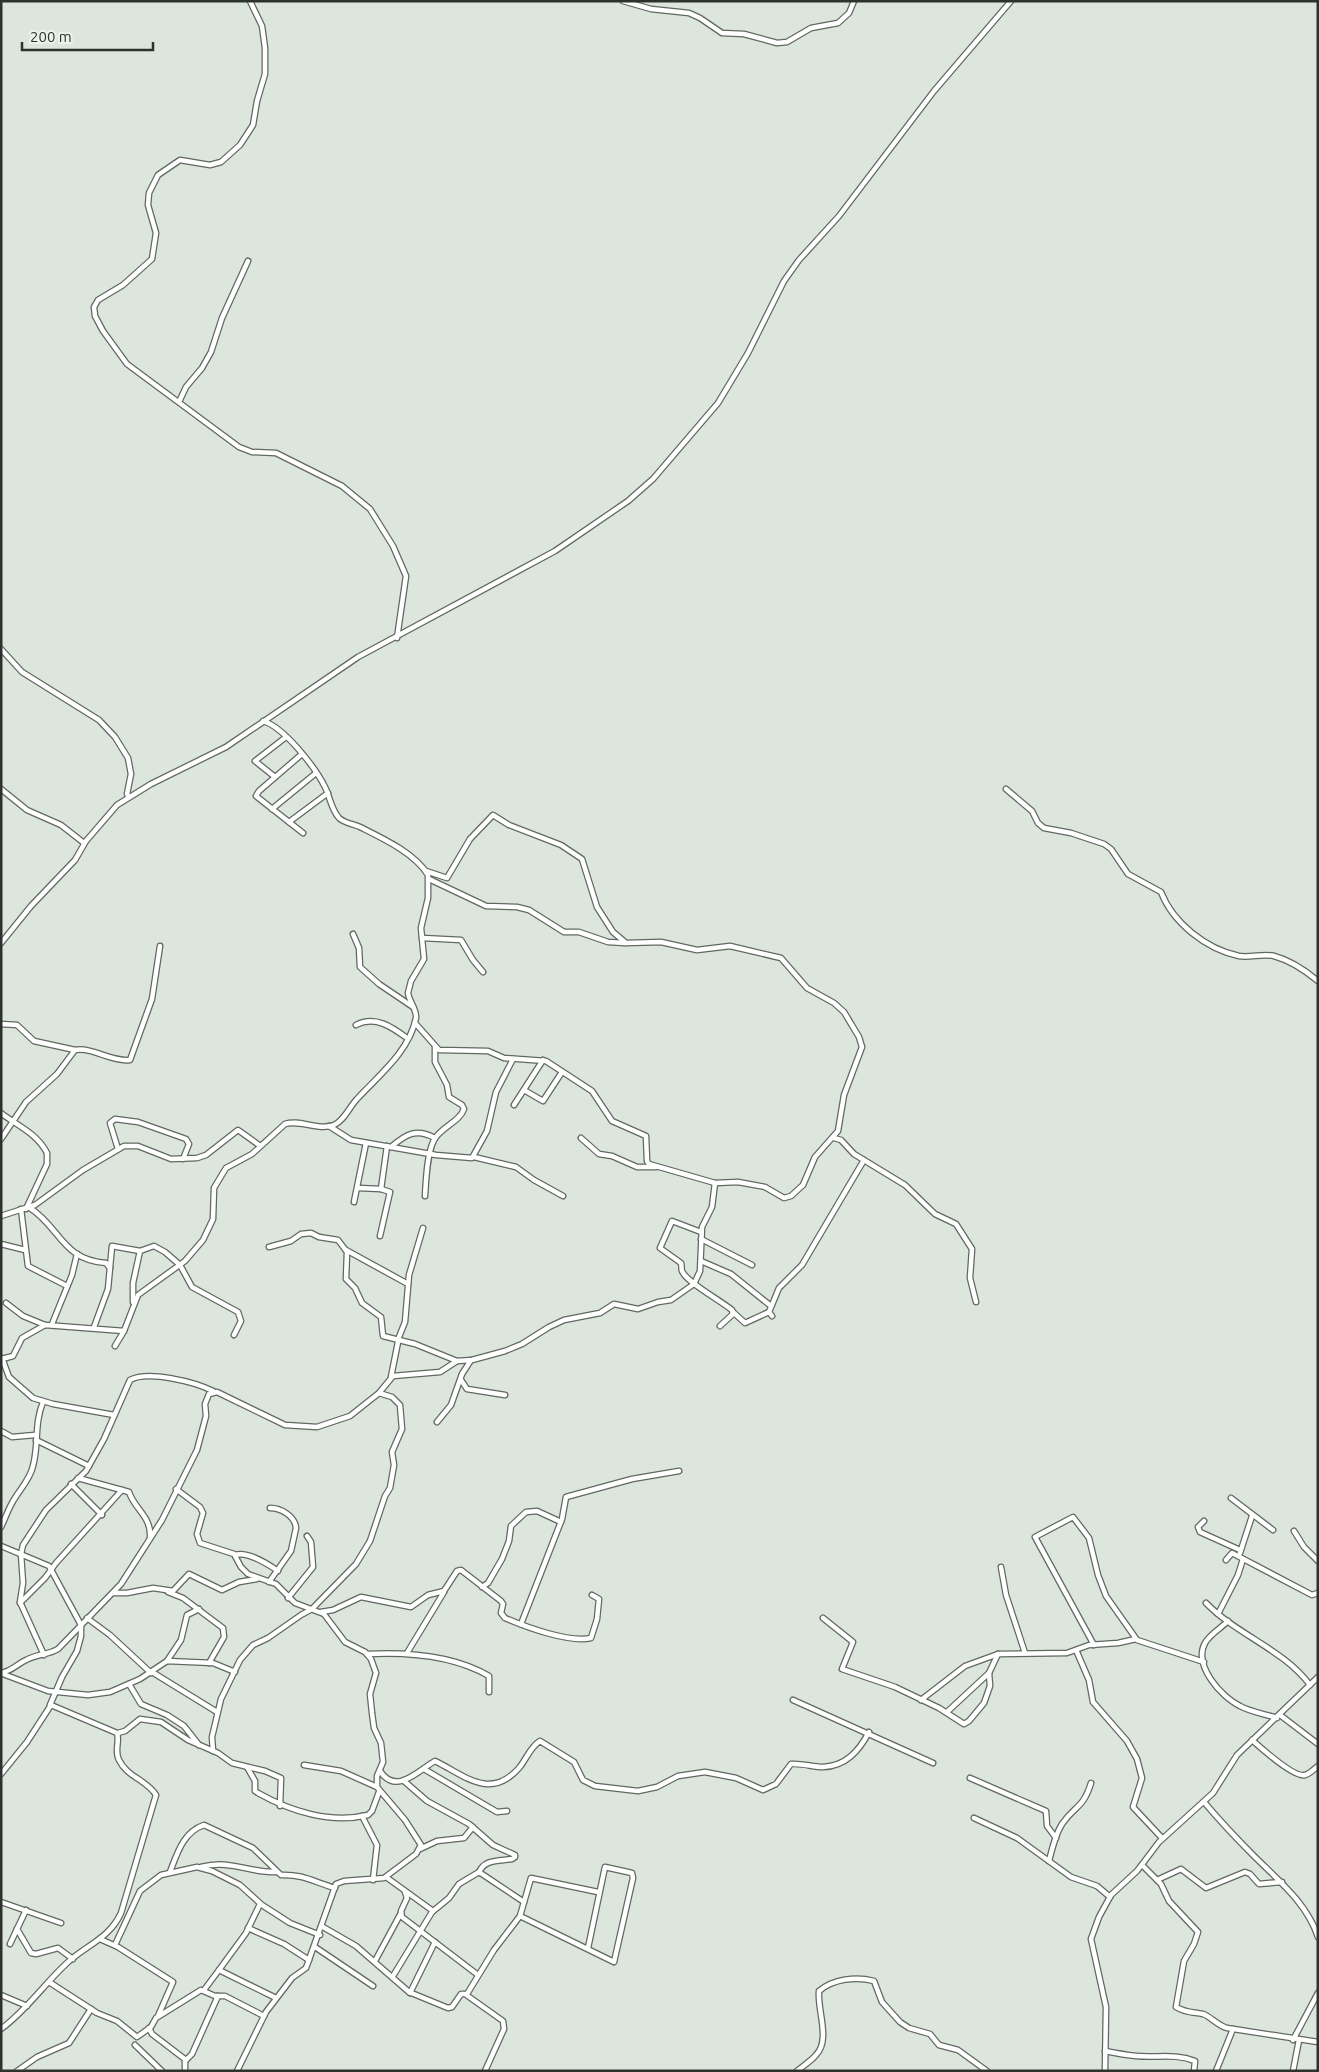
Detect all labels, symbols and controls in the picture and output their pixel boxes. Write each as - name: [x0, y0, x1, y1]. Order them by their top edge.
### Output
- scale bar: [22, 20, 154, 52]
- text: 200 m: [30, 28, 72, 45]

